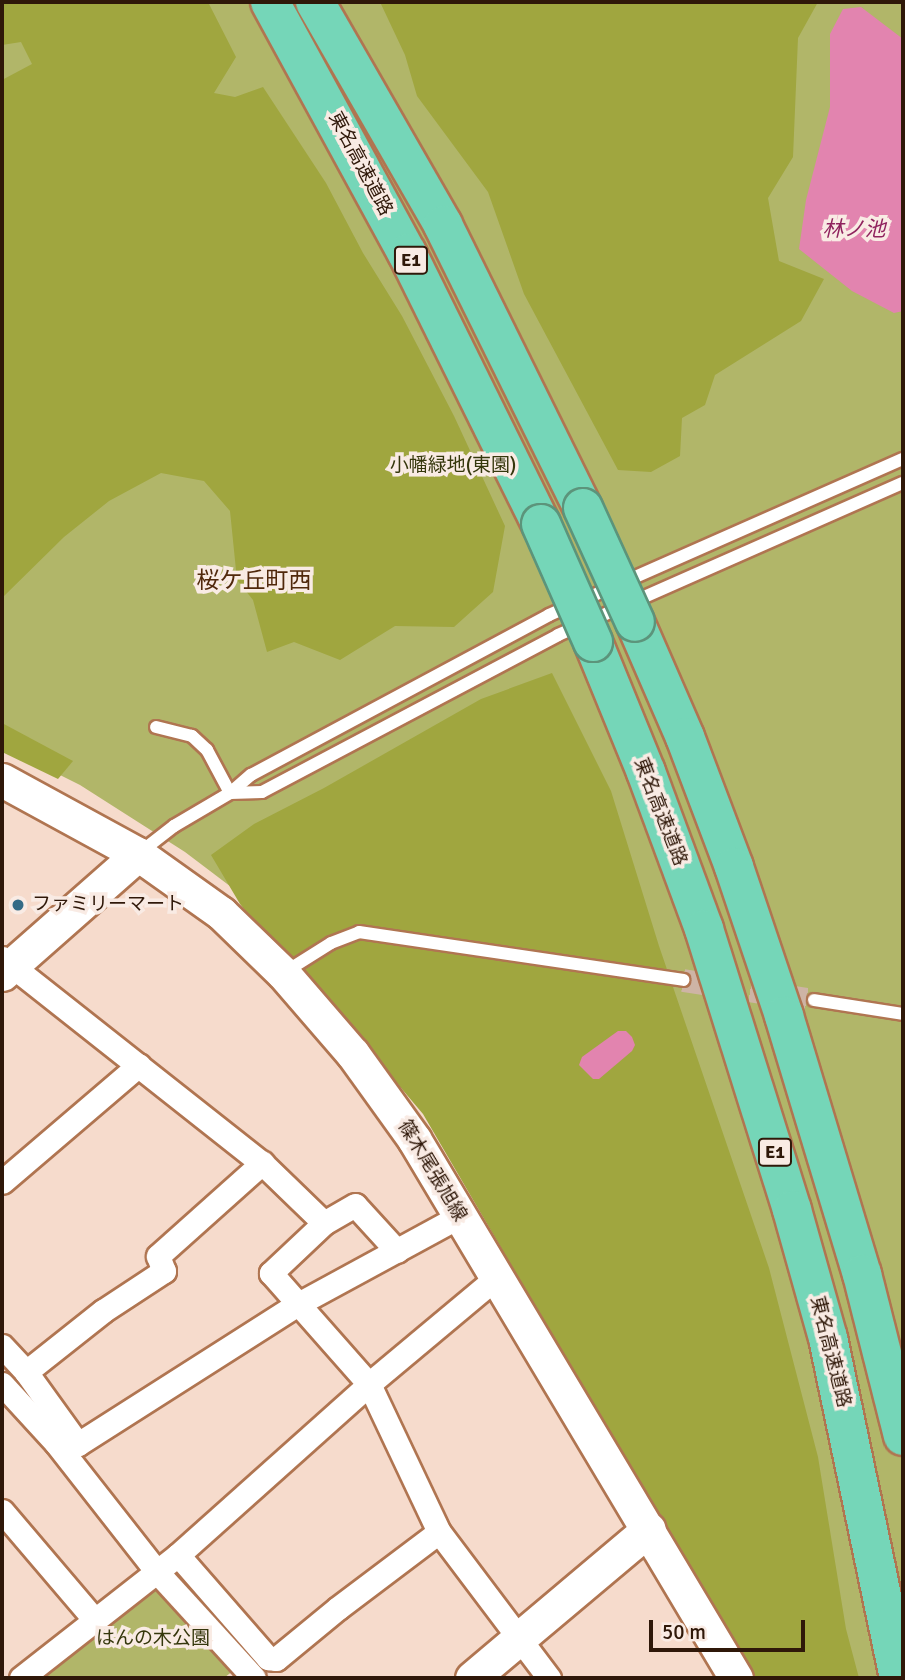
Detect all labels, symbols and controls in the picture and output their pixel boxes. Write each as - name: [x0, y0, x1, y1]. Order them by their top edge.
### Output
- street label: 東名高速道路: [323, 108, 397, 220]
- water label: 林ノ池: [823, 216, 885, 242]
- road number: E1: [394, 246, 428, 274]
- park label: 小幡緑地(東園): [390, 455, 516, 477]
- district label: 桜ケ丘町西: [197, 567, 311, 595]
- street label: 東名高速道路: [629, 755, 691, 869]
- place label: ファミリーマート: [32, 894, 184, 916]
- marker: ファミリーマート: [10, 897, 26, 913]
- street label: 篠木尾張旭線: [393, 1116, 471, 1226]
- road number: E1: [758, 1138, 792, 1167]
- street label: 東名高速道路: [805, 1294, 855, 1410]
- scale bar: [653, 1606, 809, 1650]
- text: 50 m: [662, 1619, 706, 1645]
- park label: はんの木公園: [96, 1628, 210, 1650]

